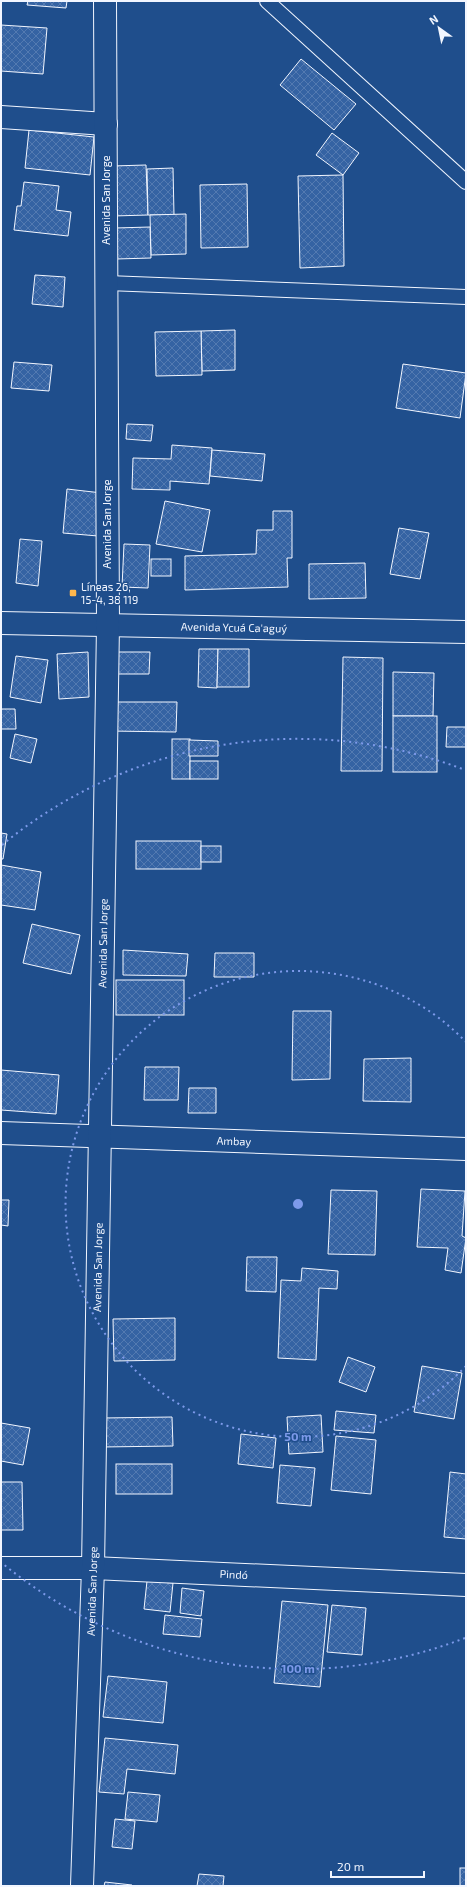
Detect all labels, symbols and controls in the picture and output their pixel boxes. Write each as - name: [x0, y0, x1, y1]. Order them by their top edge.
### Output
- north arrow: [419, 8, 459, 48]
- text: N: [426, 12, 440, 27]
- street label: Avenida San Jorge: [99, 155, 112, 245]
- street label: Avenida San Jorge: [100, 479, 113, 569]
- place label: Líneas 26, 15-4, 38 119: [81, 580, 138, 606]
- marker: Líneas 26, 15-4, 38 119: [68, 588, 78, 598]
- street label: Avenida Ycuá Ca'aguý: [181, 619, 288, 635]
- street label: Avenida San Jorge: [95, 898, 110, 988]
- street label: Ambay: [216, 1133, 252, 1148]
- centre of rings: [291, 1197, 305, 1211]
- street label: Avenida San Jorge: [90, 1222, 104, 1312]
- text: 50 m: [284, 1429, 312, 1443]
- street label: Avenida San Jorge: [84, 1546, 99, 1636]
- street label: Pindó: [219, 1567, 248, 1581]
- text: 100 m: [281, 1661, 315, 1675]
- scale bar: [331, 1853, 424, 1879]
- text: 20 m: [337, 1859, 364, 1873]

